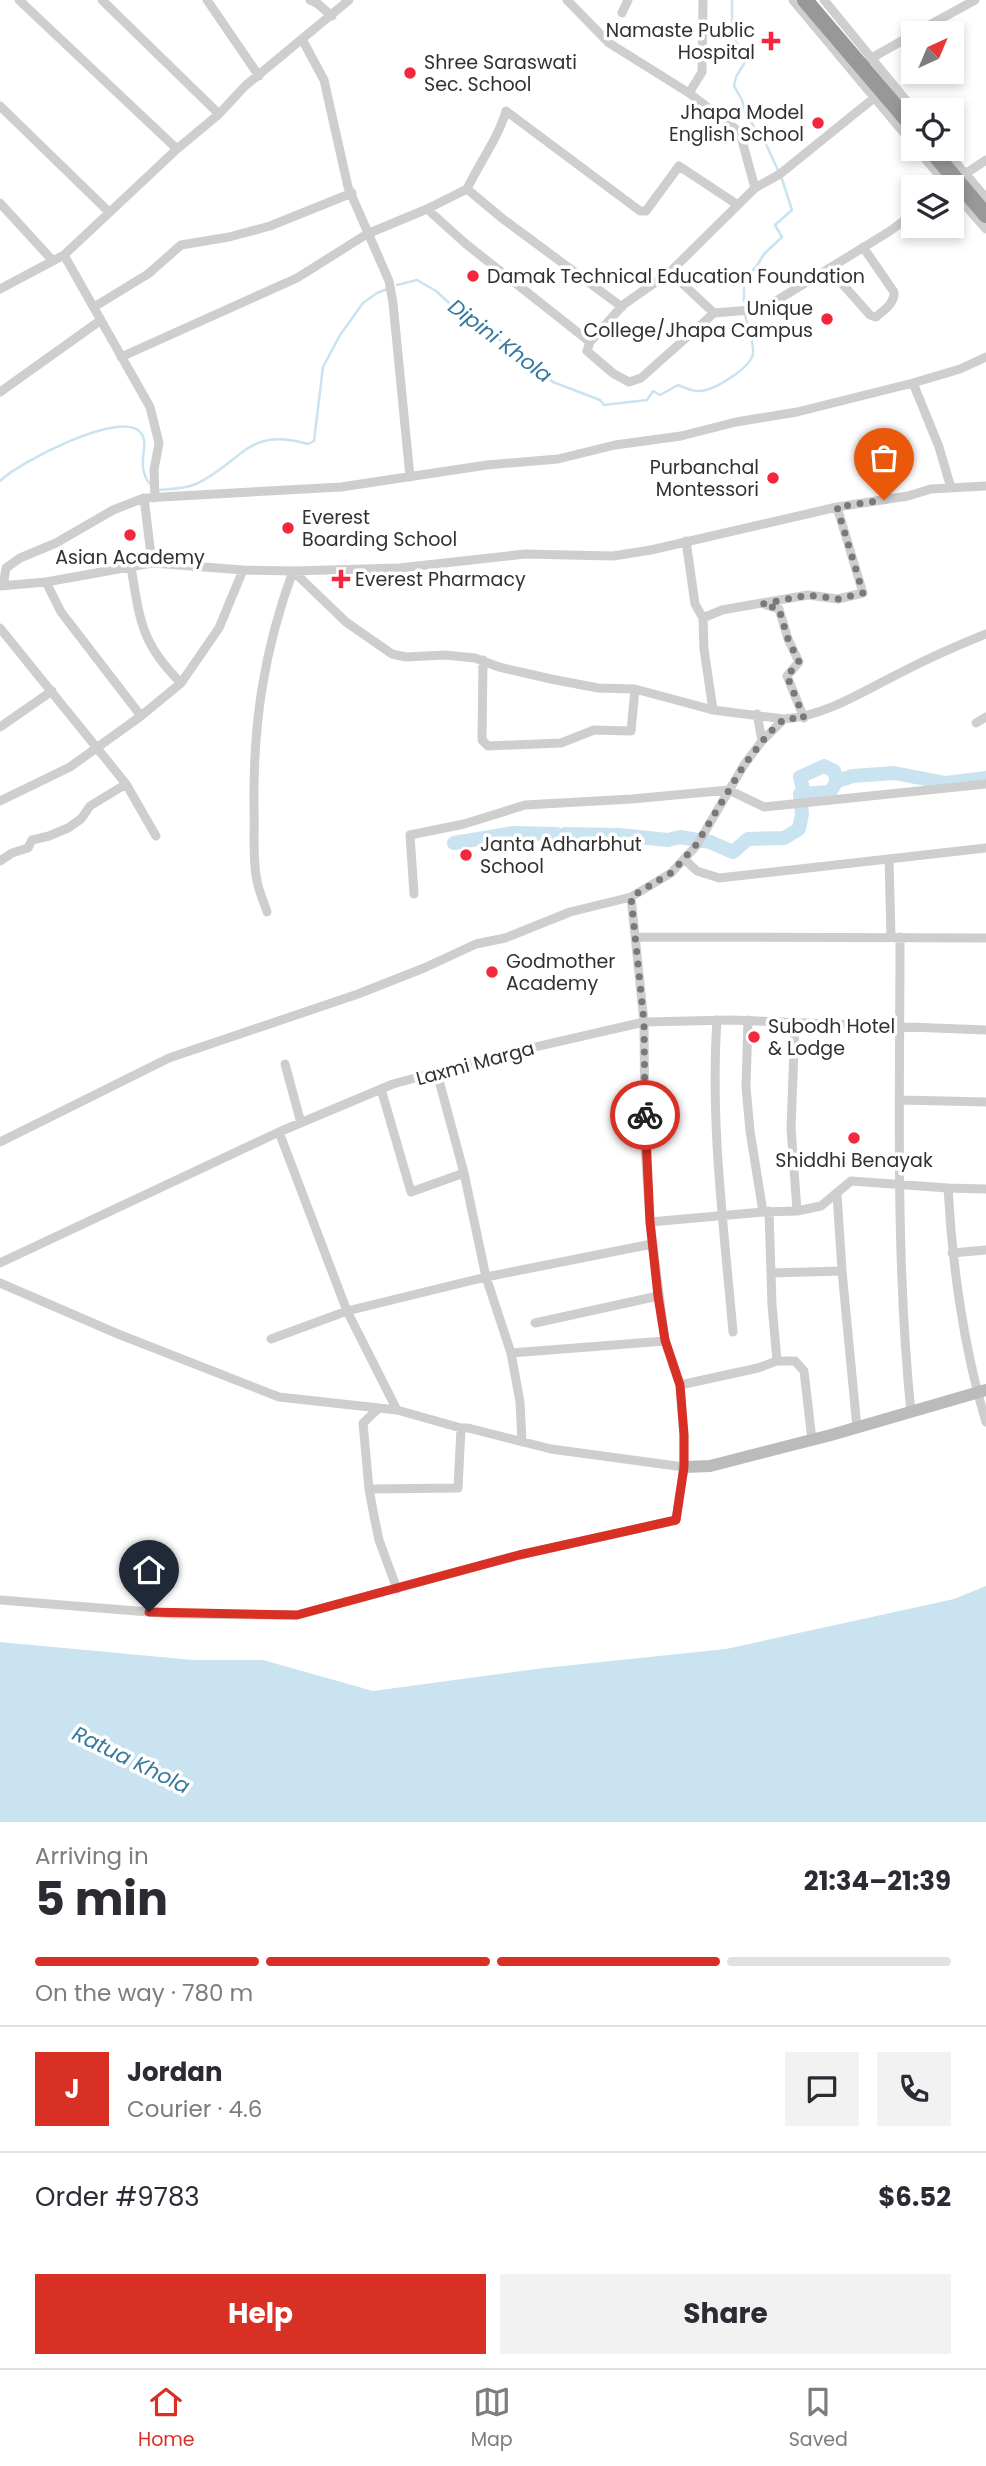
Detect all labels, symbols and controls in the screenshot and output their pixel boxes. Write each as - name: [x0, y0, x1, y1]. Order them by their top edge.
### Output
- place label: Namaste Public Hospital: [606, 17, 755, 66]
- north arrow: [901, 21, 964, 84]
- map controls: [901, 21, 964, 238]
- marker: Namaste Public Hospital: [761, 31, 781, 51]
- place label: Shree Saraswati Sec. School: [424, 49, 577, 98]
- marker: Shree Saraswati Sec. School: [402, 65, 418, 81]
- button: locate: [901, 98, 964, 161]
- place label: Jhapa Model English School: [669, 99, 804, 148]
- marker: Jhapa Model English School: [810, 115, 826, 131]
- button: layers: [901, 175, 964, 238]
- place label: Damak Technical Education Foundation: [487, 263, 865, 290]
- marker: Damak Technical Education Foundation: [465, 268, 481, 284]
- water label: Dipini Khola: [442, 292, 558, 389]
- place label: Unique College/Jhapa Campus: [584, 295, 813, 344]
- marker: Unique College/Jhapa Campus: [819, 311, 835, 327]
- pin: [854, 428, 914, 500]
- icon: bag: [865, 439, 903, 477]
- place label: Purbanchal Montessori: [650, 454, 759, 503]
- marker: Purbanchal Montessori: [765, 470, 781, 486]
- place label: Everest Boarding School: [302, 504, 457, 553]
- marker: Everest Boarding School: [280, 520, 296, 536]
- marker: Asian Academy: [122, 527, 138, 543]
- place label: Asian Academy: [55, 544, 205, 571]
- place label: Everest Pharmacy: [355, 566, 526, 593]
- marker: Everest Pharmacy: [333, 571, 349, 587]
- place label: Janta Adharbhut School: [480, 831, 642, 880]
- marker: Janta Adharbhut School: [458, 847, 474, 863]
- place label: Godmother Academy: [506, 948, 615, 997]
- marker: Godmother Academy: [484, 964, 500, 980]
- place label: Subodh Hotel & Lodge: [768, 1013, 895, 1062]
- marker: Subodh Hotel & Lodge: [746, 1029, 762, 1045]
- street label: Laxmi Marga: [413, 1035, 537, 1092]
- courier: [610, 1080, 680, 1150]
- icon: bike: [626, 1096, 664, 1134]
- marker: Shiddhi Benayak: [846, 1130, 862, 1146]
- place label: Shiddhi Benayak: [775, 1147, 933, 1174]
- pin: [119, 1540, 179, 1612]
- icon: home: [130, 1551, 168, 1589]
- water label: Ratua Khola: [68, 1719, 195, 1800]
- text: Arriving in: [35, 1840, 149, 1872]
- text: 21:34–21:39: [804, 1863, 951, 1899]
- text: 5 min: [35, 1867, 168, 1931]
- text: On the way · 780 m: [35, 1977, 253, 2009]
- button: chat: [785, 2052, 859, 2126]
- button: phone: [877, 2052, 951, 2126]
- text: Jordan: [127, 2054, 223, 2090]
- text: J: [64, 2071, 80, 2107]
- text: Courier · 4.6: [127, 2093, 262, 2125]
- text: Order #9783: [35, 2179, 200, 2215]
- text: $6.52: [878, 2179, 951, 2215]
- button: Help: [35, 2274, 486, 2354]
- button: Share: [500, 2274, 951, 2354]
- tab: Home: [138, 2383, 195, 2454]
- tab: Map: [471, 2383, 513, 2454]
- tab: Saved: [789, 2383, 848, 2454]

